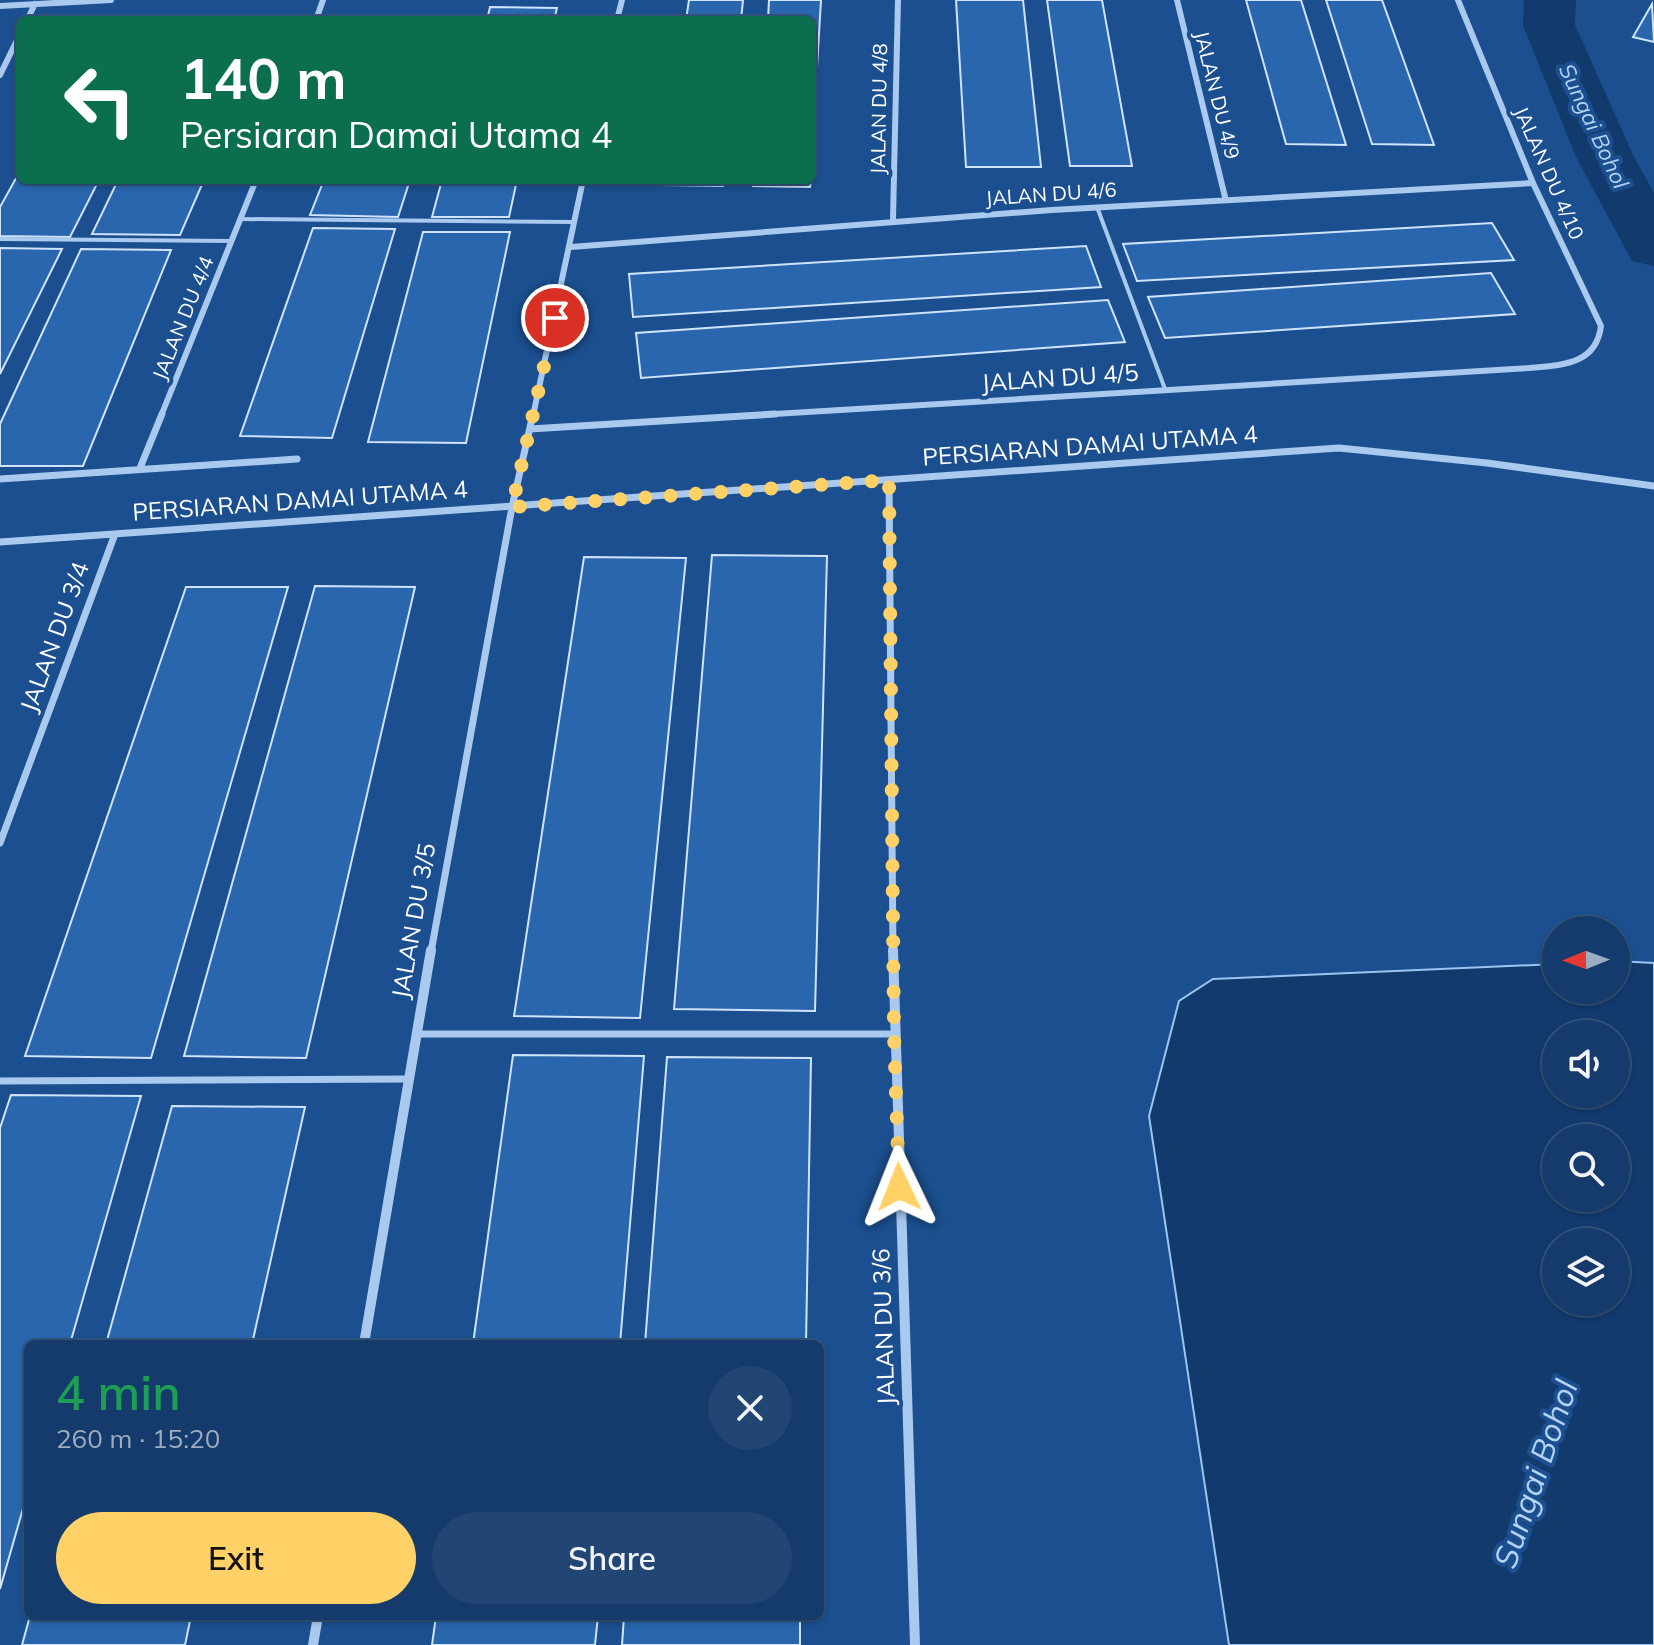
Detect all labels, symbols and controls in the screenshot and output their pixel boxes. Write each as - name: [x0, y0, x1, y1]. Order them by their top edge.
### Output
- street label: JALAN DU 4/9: [1189, 28, 1245, 162]
- text: 140 m: [180, 43, 347, 113]
- street label: JALAN DU 4/8: [865, 43, 892, 175]
- icon: left: [48, 48, 152, 152]
- water label: Sungai Bohol: [1553, 59, 1636, 194]
- street label: JALAN DU 4/10: [1509, 102, 1590, 243]
- text: Persiaran Damai Utama 4: [180, 112, 612, 157]
- street label: JALAN DU 4/6: [985, 176, 1117, 211]
- street label: JALAN DU 4/4: [146, 252, 219, 383]
- pin: [521, 284, 589, 352]
- icon: arrive: [533, 296, 577, 340]
- street label: JALAN DU 4/5: [980, 357, 1139, 397]
- street label: PERSIARAN DAMAI UTAMA 4: [921, 418, 1259, 472]
- street label: PERSIARAN DAMAI UTAMA 4: [131, 473, 469, 527]
- street label: JALAN DU 3/4: [13, 558, 95, 716]
- street label: JALAN DU 3/5: [385, 841, 441, 1001]
- north arrow: [1542, 916, 1630, 1004]
- map controls: [1542, 916, 1630, 1316]
- button: sound: [1542, 1020, 1630, 1108]
- button: search: [1542, 1124, 1630, 1212]
- position arrow: [857, 1145, 941, 1229]
- button: layers: [1542, 1228, 1630, 1316]
- street label: JALAN DU 3/6: [865, 1248, 901, 1406]
- text: 4 min: [56, 1362, 181, 1422]
- button: close: [708, 1366, 792, 1450]
- water label: Sungai Bohol: [1484, 1374, 1586, 1573]
- text: 260 m · 15:20: [56, 1422, 220, 1455]
- button: Exit: [56, 1512, 416, 1604]
- button: Share: [432, 1512, 792, 1604]

